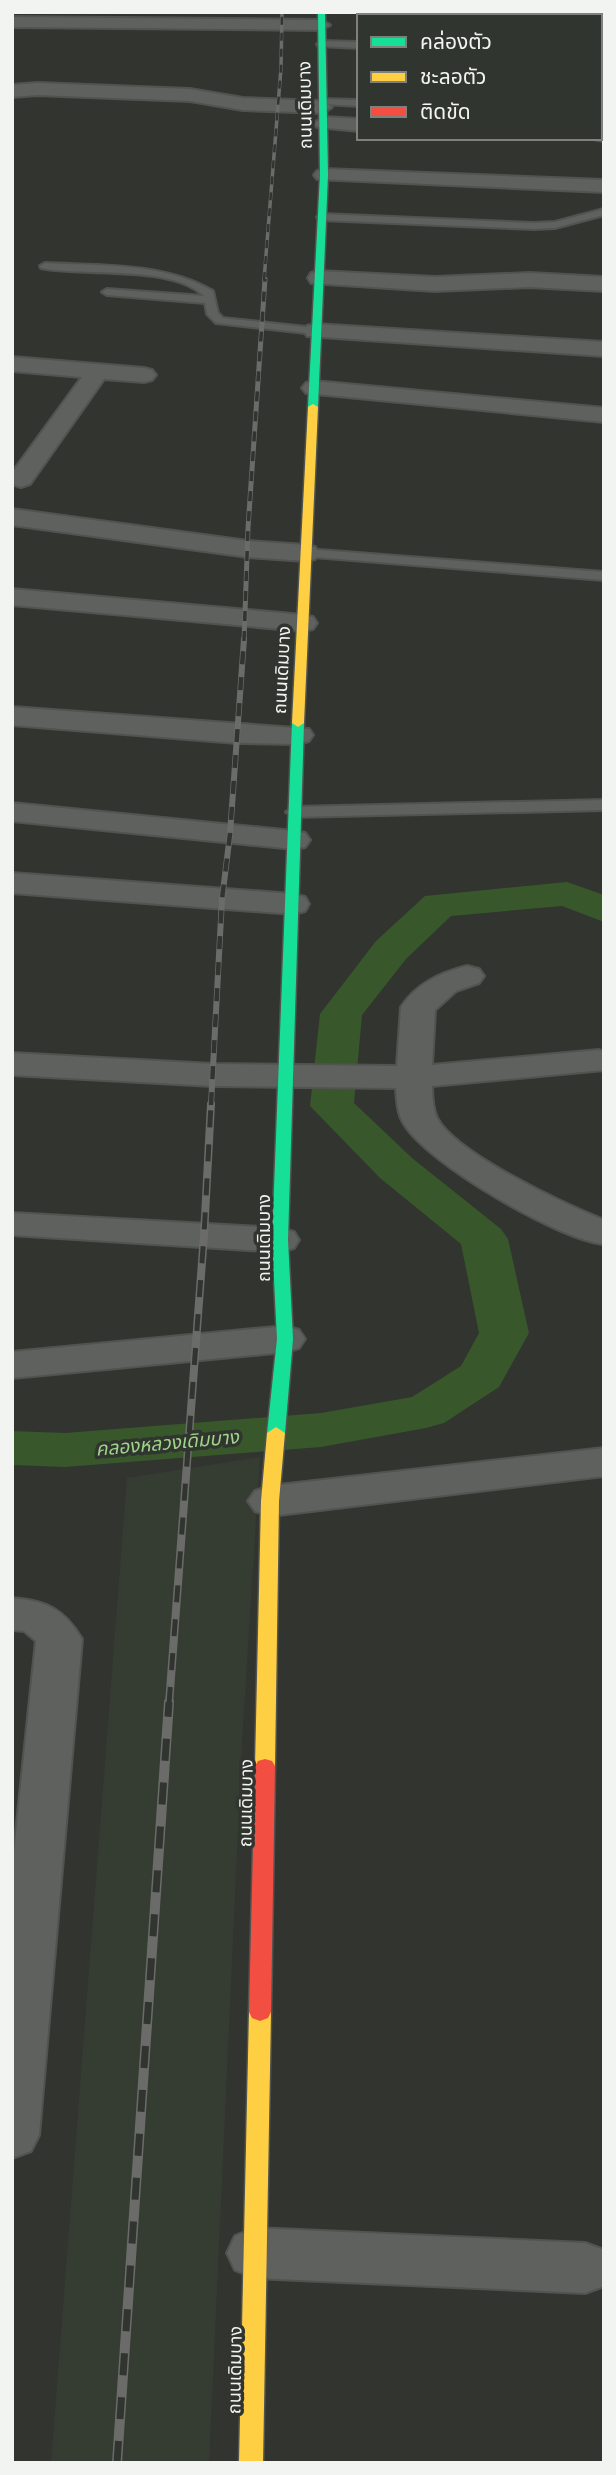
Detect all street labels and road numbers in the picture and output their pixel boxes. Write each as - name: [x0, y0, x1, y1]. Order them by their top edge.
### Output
- street label: ถนนเดิมบาง: [292, 61, 316, 149]
- street label: ถนนเดิมบาง: [268, 625, 294, 715]
- street label: ถนนเดิมบาง: [252, 1194, 274, 1282]
- street label: ถนนเดิมบาง: [233, 1759, 257, 1847]
- street label: ถนนเดิมบาง: [222, 2326, 246, 2414]

